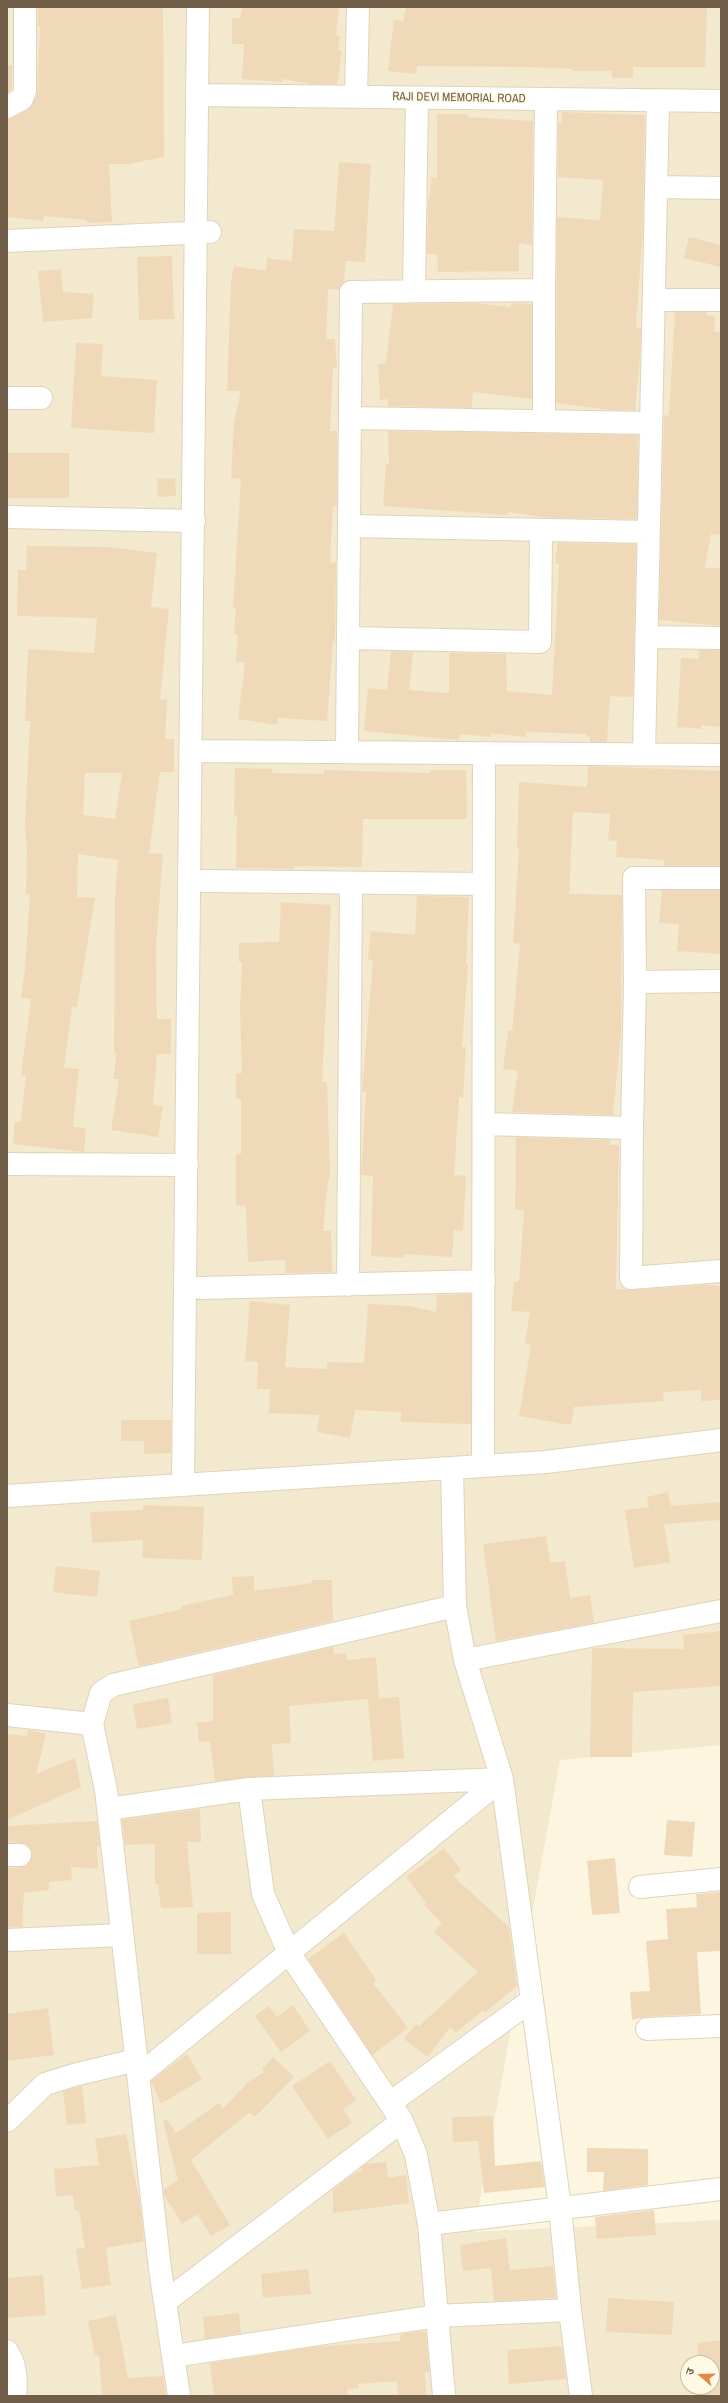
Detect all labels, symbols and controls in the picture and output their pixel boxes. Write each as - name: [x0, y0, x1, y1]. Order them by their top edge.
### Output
- street label: RAJI DEVI MEMORIAL ROAD: [392, 90, 526, 106]
- north arrow: [680, 2355, 720, 2395]
- text: उ: [682, 2366, 697, 2377]

